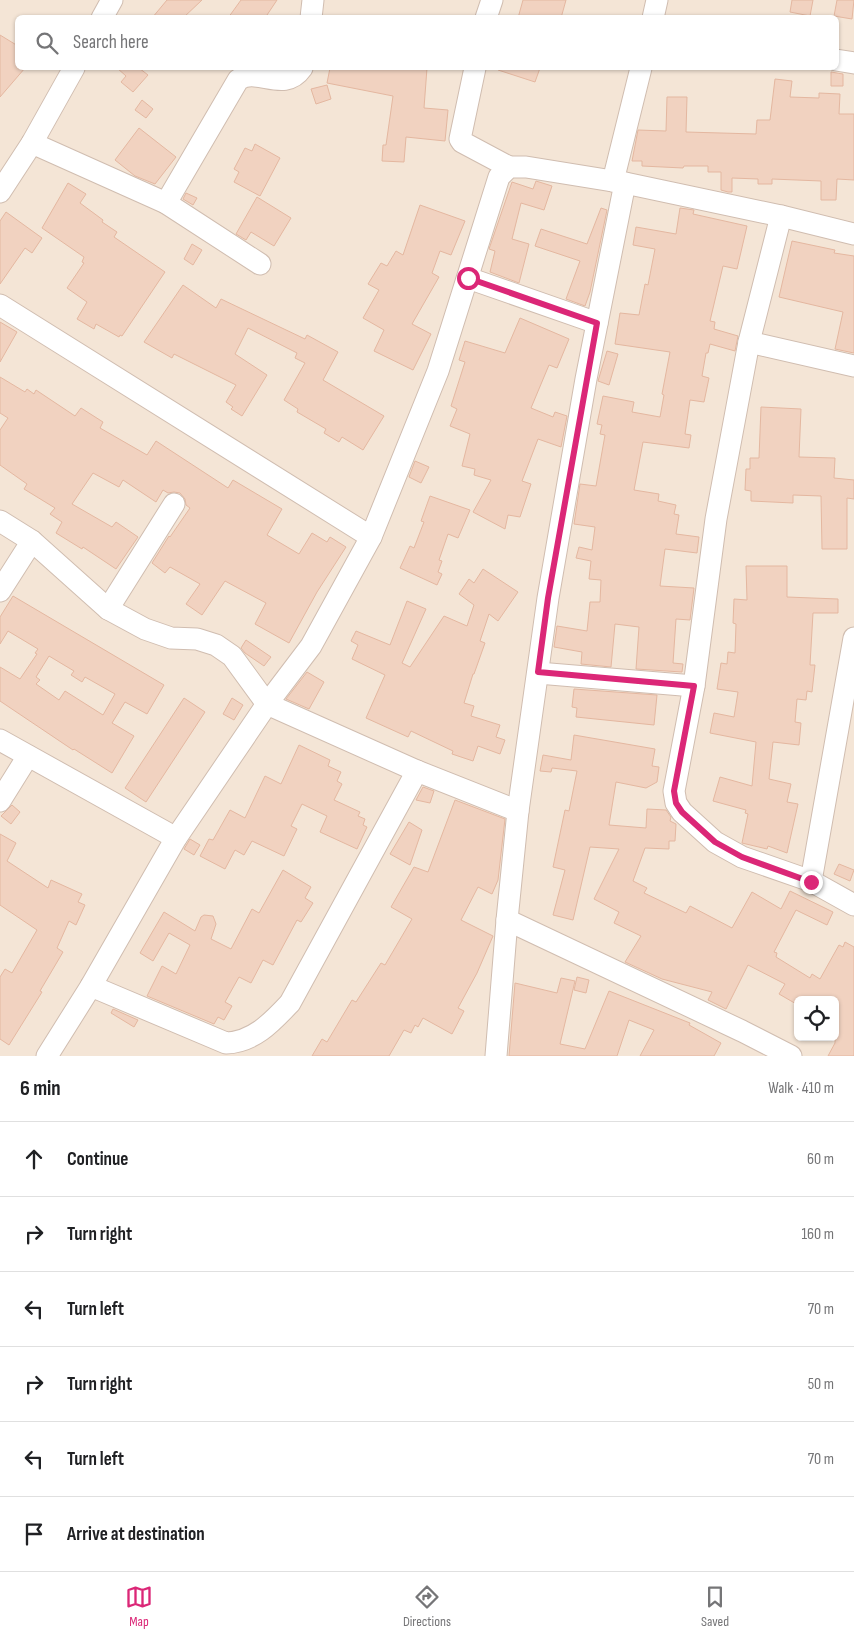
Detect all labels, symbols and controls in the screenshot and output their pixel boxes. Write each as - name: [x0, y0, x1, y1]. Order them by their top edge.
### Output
- search box: [15, 15, 839, 70]
- icon: search: [33, 29, 61, 57]
- text: Search here: [73, 31, 149, 54]
- route start: [457, 267, 480, 290]
- route end: [800, 871, 823, 894]
- map controls: [794, 996, 839, 1041]
- button: locate: [794, 996, 839, 1041]
- text: 6 min: [20, 1076, 61, 1101]
- text: Walk · 410 m: [768, 1079, 834, 1098]
- icon: ahead: [20, 1145, 48, 1173]
- text: Continue: [67, 1148, 128, 1171]
- text: 60 m: [807, 1150, 834, 1169]
- icon: right: [20, 1220, 48, 1248]
- text: Turn right: [67, 1223, 132, 1246]
- text: 160 m: [801, 1225, 834, 1244]
- icon: left: [20, 1295, 48, 1323]
- text: Turn left: [67, 1298, 124, 1321]
- text: 70 m: [808, 1300, 834, 1319]
- icon: right: [20, 1370, 48, 1398]
- text: Turn right: [67, 1373, 132, 1396]
- text: 50 m: [808, 1375, 834, 1394]
- icon: left: [20, 1445, 48, 1473]
- text: Turn left: [67, 1448, 124, 1471]
- text: 70 m: [808, 1450, 834, 1469]
- icon: arrive: [20, 1520, 48, 1548]
- text: Arrive at destination: [67, 1523, 205, 1546]
- tab: Map: [125, 1583, 153, 1630]
- tab: Directions: [403, 1583, 451, 1630]
- tab: Saved: [701, 1583, 729, 1630]

